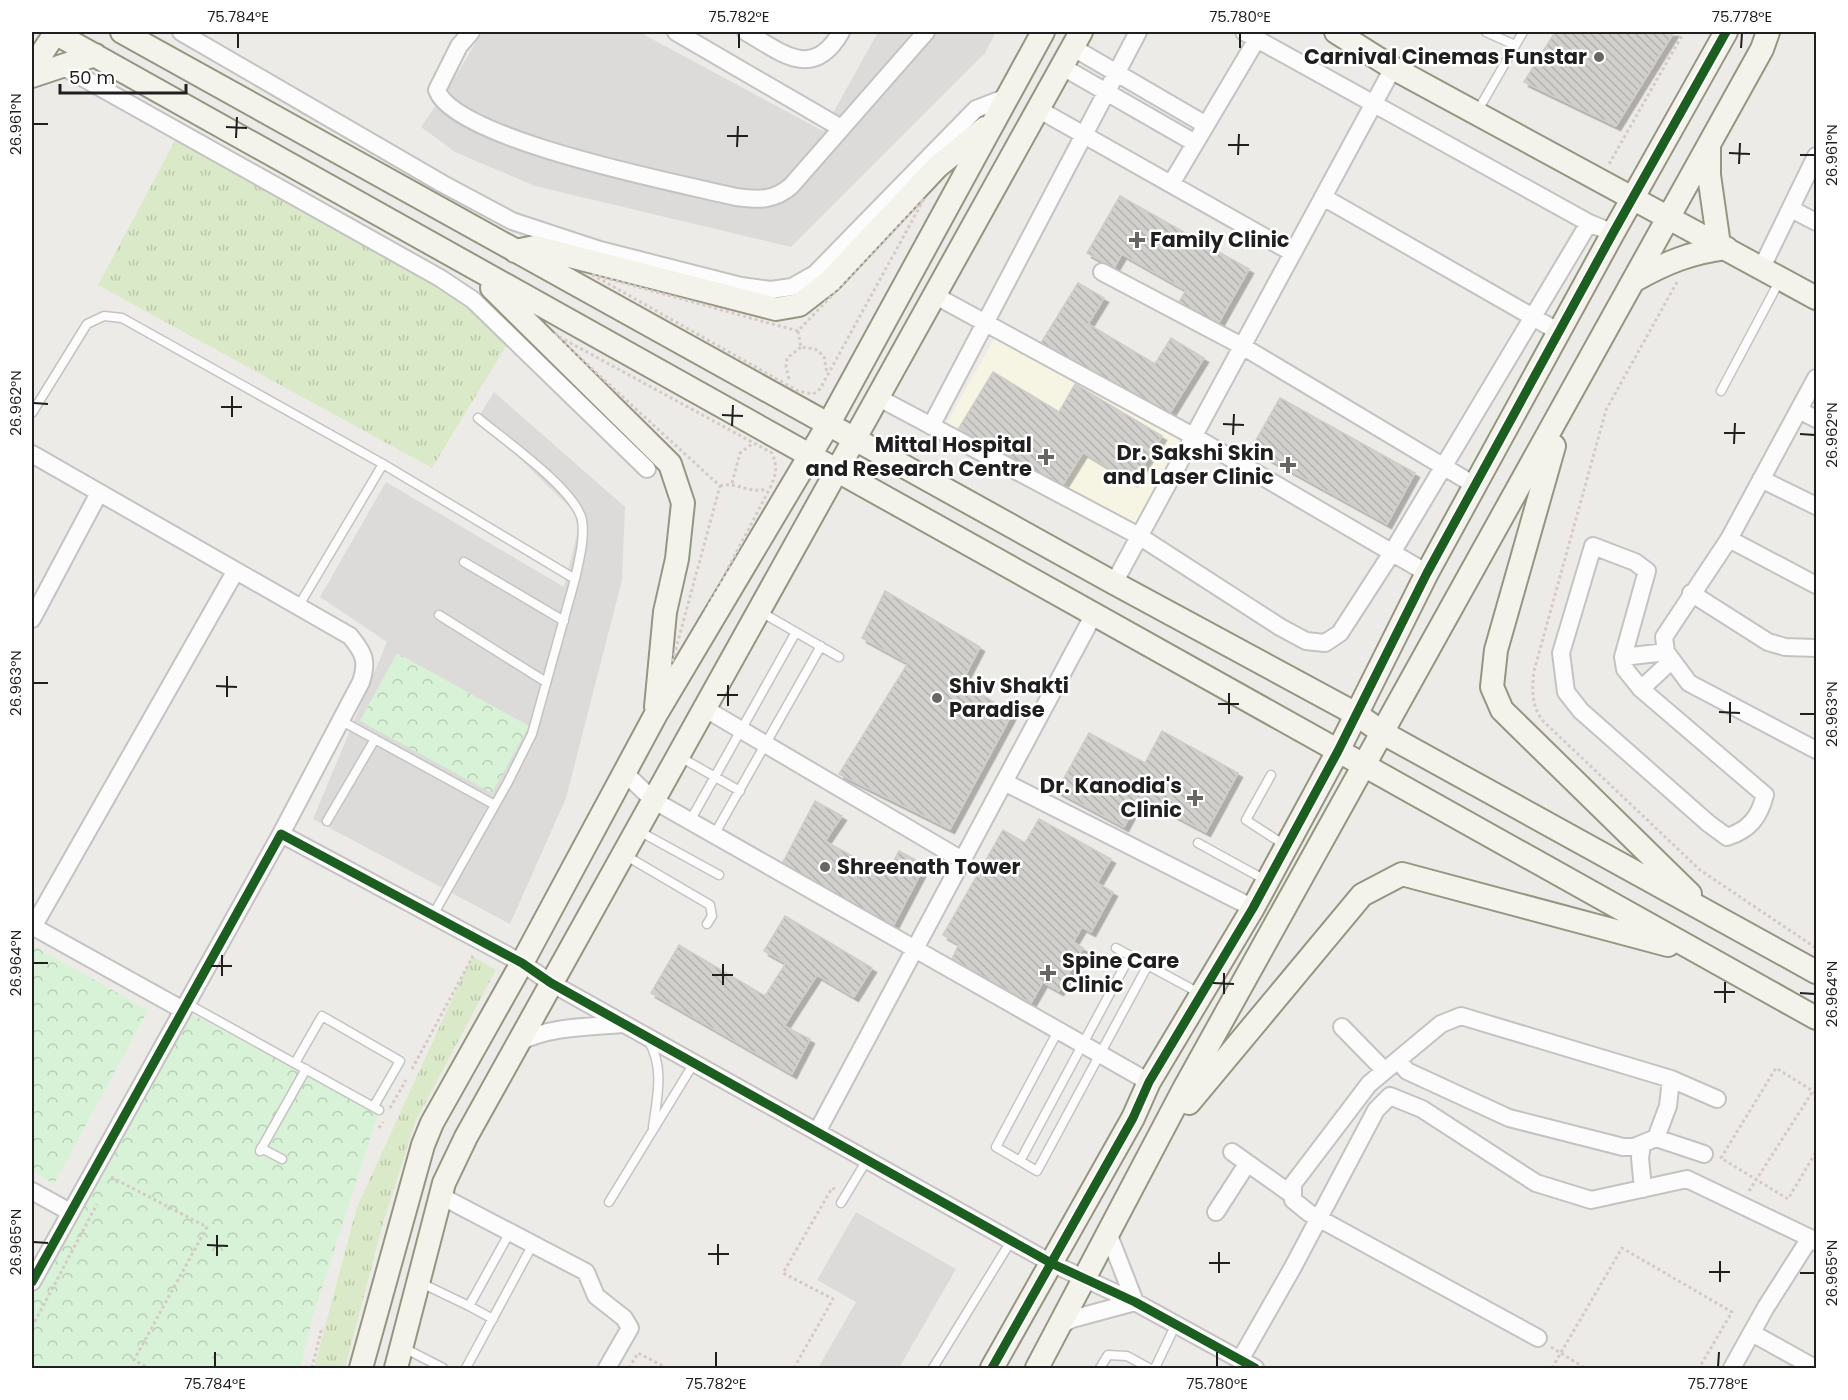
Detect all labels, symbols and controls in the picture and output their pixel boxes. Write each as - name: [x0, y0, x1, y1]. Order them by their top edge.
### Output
- text: 75.784°E: [207, 6, 269, 27]
- text: 75.782°E: [709, 6, 769, 27]
- text: 75.780°E: [1209, 6, 1271, 27]
- text: 75.778°E: [1712, 6, 1772, 27]
- place label: Carnival Cinemas Funstar: [1304, 42, 1587, 71]
- marker: Carnival Cinemas Funstar: [1592, 50, 1606, 64]
- scale bar: [60, 57, 186, 95]
- text: 50 m: [69, 65, 115, 90]
- text: 26.961°N: [5, 93, 26, 155]
- text: 26.961°N: [1821, 124, 1842, 186]
- place label: Family Clinic: [1150, 225, 1290, 254]
- marker: Family Clinic: [1128, 231, 1146, 249]
- text: 26.962°N: [5, 370, 26, 436]
- text: 26.962°N: [1821, 402, 1842, 468]
- place label: Mittal Hospital and Research Centre: [805, 430, 1032, 483]
- place label: Dr. Sakshi Skin and Laser Clinic: [1103, 438, 1274, 491]
- marker: Mittal Hospital and Research Centre: [1037, 448, 1055, 466]
- marker: Dr. Sakshi Skin and Laser Clinic: [1279, 456, 1297, 474]
- text: 26.963°N: [5, 650, 26, 716]
- place label: Shiv Shakti Paradise: [949, 671, 1069, 724]
- text: 26.963°N: [1821, 681, 1842, 747]
- marker: Shiv Shakti Paradise: [930, 691, 944, 705]
- place label: Dr. Kanodia's Clinic: [1040, 771, 1182, 824]
- marker: Dr. Kanodia's Clinic: [1186, 789, 1204, 807]
- place label: Shreenath Tower: [837, 852, 1020, 881]
- marker: Shreenath Tower: [818, 860, 832, 874]
- text: 26.964°N: [5, 930, 26, 996]
- place label: Spine Care Clinic: [1062, 946, 1179, 999]
- text: 26.964°N: [1821, 961, 1842, 1027]
- marker: Spine Care Clinic: [1039, 964, 1057, 982]
- text: 26.965°N: [5, 1209, 26, 1275]
- text: 26.965°N: [1821, 1240, 1842, 1306]
- text: 75.784°E: [184, 1373, 246, 1394]
- text: 75.782°E: [686, 1373, 746, 1394]
- text: 75.780°E: [1186, 1373, 1248, 1394]
- text: 75.778°E: [1688, 1373, 1748, 1394]

